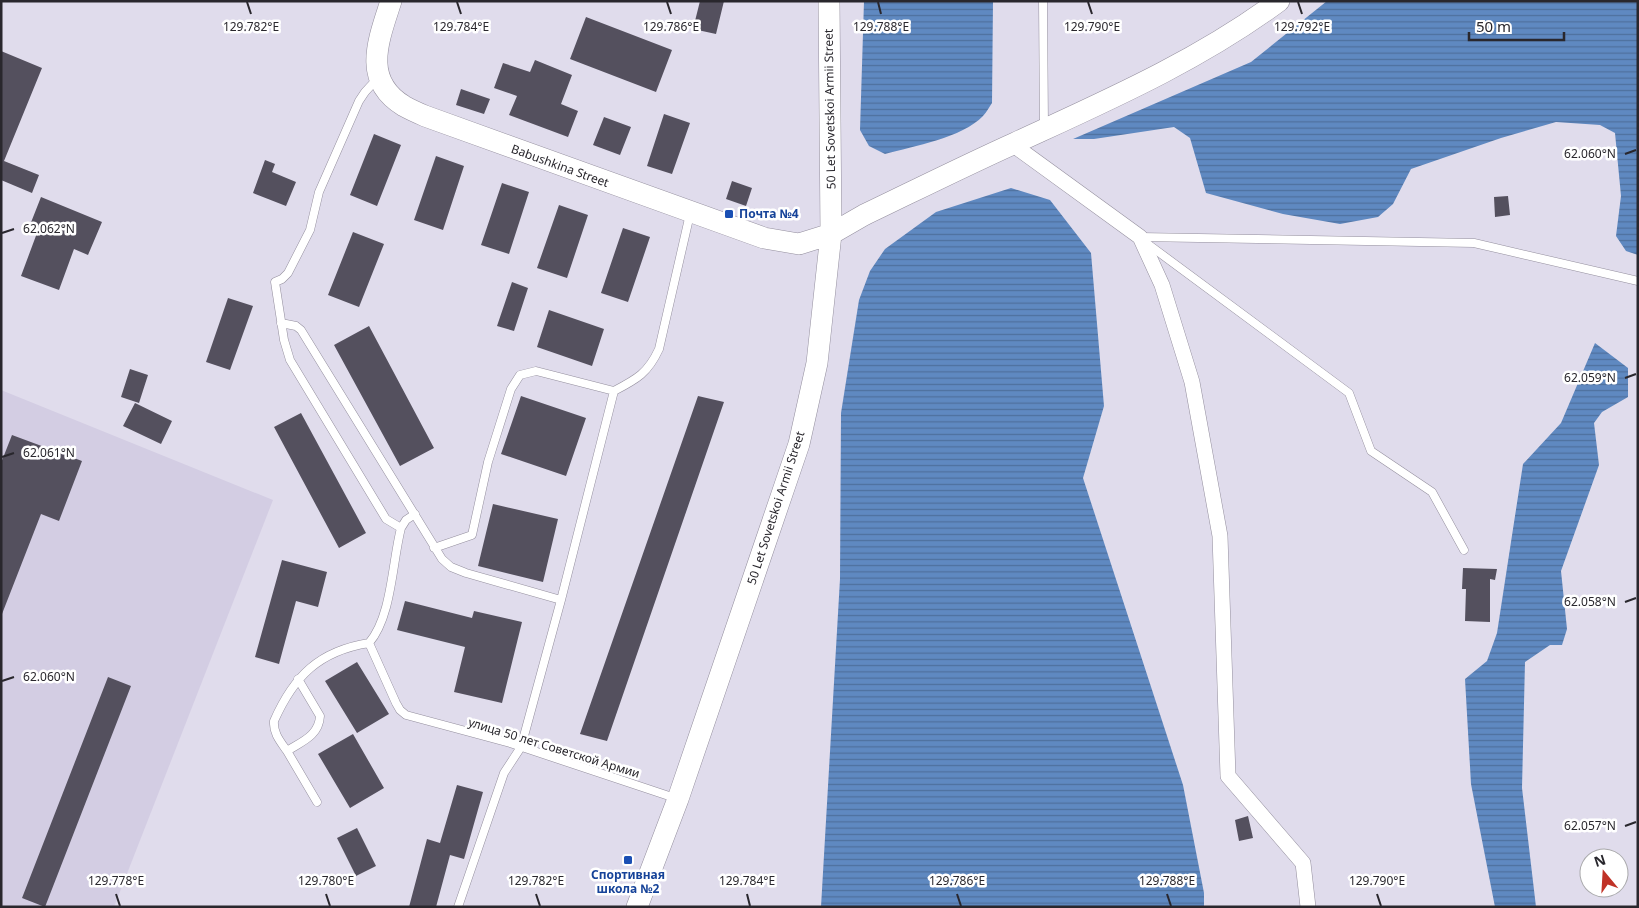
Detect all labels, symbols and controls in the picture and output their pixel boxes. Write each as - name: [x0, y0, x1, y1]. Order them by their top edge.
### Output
- scale bar: [1469, 10, 1564, 42]
- text: 50 m: [1476, 16, 1511, 36]
- text: 129.782°E: [223, 18, 279, 35]
- text: 129.784°E: [433, 18, 489, 35]
- text: 129.786°E: [643, 18, 699, 35]
- text: 129.788°E: [853, 18, 909, 35]
- text: 129.790°E: [1064, 18, 1120, 35]
- text: 129.792°E: [1274, 18, 1330, 35]
- street label: 50 Let Sovetskoi Armii Street: [820, 28, 839, 189]
- street label: Babushkina Street: [509, 140, 612, 191]
- text: 62.060°N: [1564, 145, 1616, 162]
- place label: Почта №4: [739, 205, 799, 222]
- marker: Почта №4: [723, 208, 735, 220]
- text: 62.062°N: [23, 220, 75, 237]
- text: 62.059°N: [1564, 369, 1616, 386]
- street label: 50 Let Sovetskoi Armii Street: [743, 428, 809, 587]
- text: 62.061°N: [23, 444, 75, 461]
- text: 62.058°N: [1564, 593, 1616, 610]
- text: 62.060°N: [23, 668, 75, 685]
- street label: улица 50 лет Советской Армии: [466, 713, 642, 782]
- text: 62.057°N: [1564, 817, 1616, 834]
- north arrow: [1579, 848, 1629, 898]
- text: N: [1591, 849, 1608, 871]
- marker: Спортивная школа №2: [622, 854, 634, 866]
- place label: Спортивная школа №2: [591, 866, 665, 897]
- text: 129.778°E: [88, 872, 144, 889]
- text: 129.780°E: [298, 872, 354, 889]
- text: 129.782°E: [508, 872, 564, 889]
- text: 129.784°E: [719, 872, 775, 889]
- text: 129.786°E: [929, 872, 985, 889]
- text: 129.788°E: [1139, 872, 1195, 889]
- text: 129.790°E: [1349, 872, 1405, 889]

